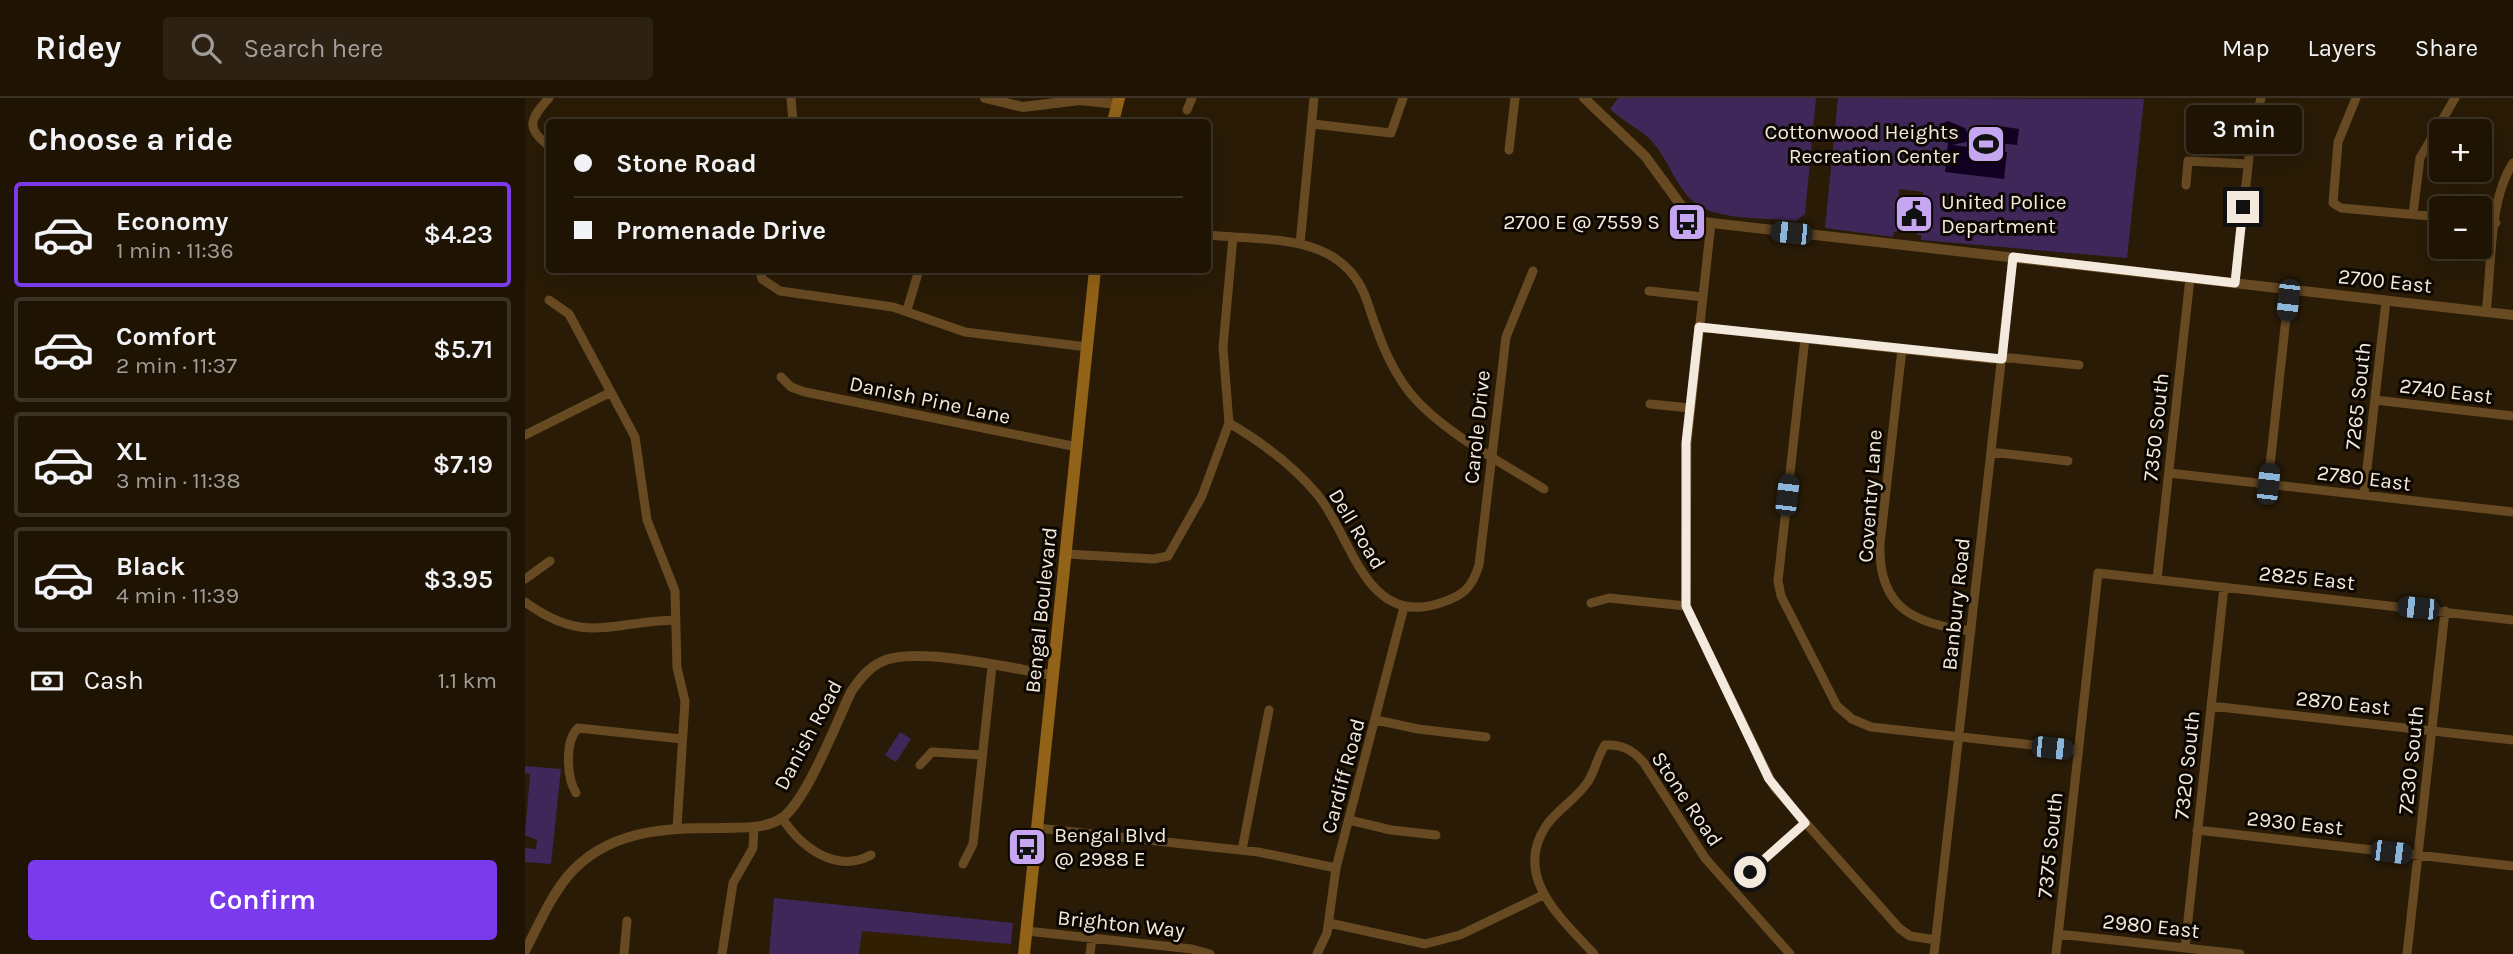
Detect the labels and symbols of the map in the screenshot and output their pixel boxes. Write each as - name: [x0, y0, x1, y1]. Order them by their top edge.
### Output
- callout: 3 min: [2185, 105, 2301, 154]
- place label: Cottonwood Heights Recreation Center: [1765, 120, 1959, 168]
- sports icon: Cottonwood Heights Recreation Center: [1965, 123, 2007, 165]
- place label: United Police Department: [1941, 190, 2067, 238]
- route end: [2227, 191, 2259, 223]
- public building icon: United Police Department: [1893, 193, 1935, 235]
- bus stop icon: 2700 E @ 7559 S: [1666, 201, 1708, 243]
- place label: 2700 E @ 7559 S: [1503, 210, 1660, 234]
- car: [1770, 220, 1813, 246]
- street label: 2700 East: [2337, 264, 2433, 298]
- car: [2276, 278, 2301, 322]
- street label: 7265 South: [2340, 341, 2376, 451]
- street label: Carole Drive: [1459, 369, 1495, 485]
- street label: Danish Pine Lane: [847, 371, 1013, 429]
- street label: 7350 South: [2138, 372, 2174, 482]
- street label: 2740 East: [2398, 373, 2494, 409]
- street label: Coventry Lane: [1853, 429, 1887, 563]
- street label: 2780 East: [2316, 460, 2413, 496]
- car: [2256, 462, 2281, 506]
- car: [1775, 473, 1800, 517]
- street label: Dell Road: [1324, 484, 1390, 574]
- street label: Bengal Boulevard: [1020, 526, 1062, 694]
- street label: Banbury Road: [1937, 537, 1975, 671]
- street label: 2825 East: [2258, 561, 2356, 595]
- car: [2397, 595, 2440, 621]
- street label: Danish Road: [769, 676, 847, 794]
- street label: 2870 East: [2295, 686, 2391, 720]
- street label: 7230 South: [2393, 704, 2429, 816]
- street label: 7320 South: [2169, 709, 2205, 821]
- street label: Cardiff Road: [1316, 716, 1370, 836]
- car: [2031, 735, 2074, 761]
- street label: Stone Road: [1647, 747, 1727, 851]
- street label: 7375 South: [2033, 791, 2067, 899]
- street label: 2930 East: [2246, 806, 2344, 840]
- place label: Bengal Blvd @ 2988 E: [1054, 823, 1167, 871]
- bus stop icon: Bengal Blvd @ 2988 E: [1006, 826, 1048, 868]
- car: [2369, 839, 2414, 865]
- route start: [1734, 856, 1766, 888]
- street label: Brighton Way: [1056, 905, 1186, 943]
- street label: 2980 East: [2102, 909, 2201, 943]

